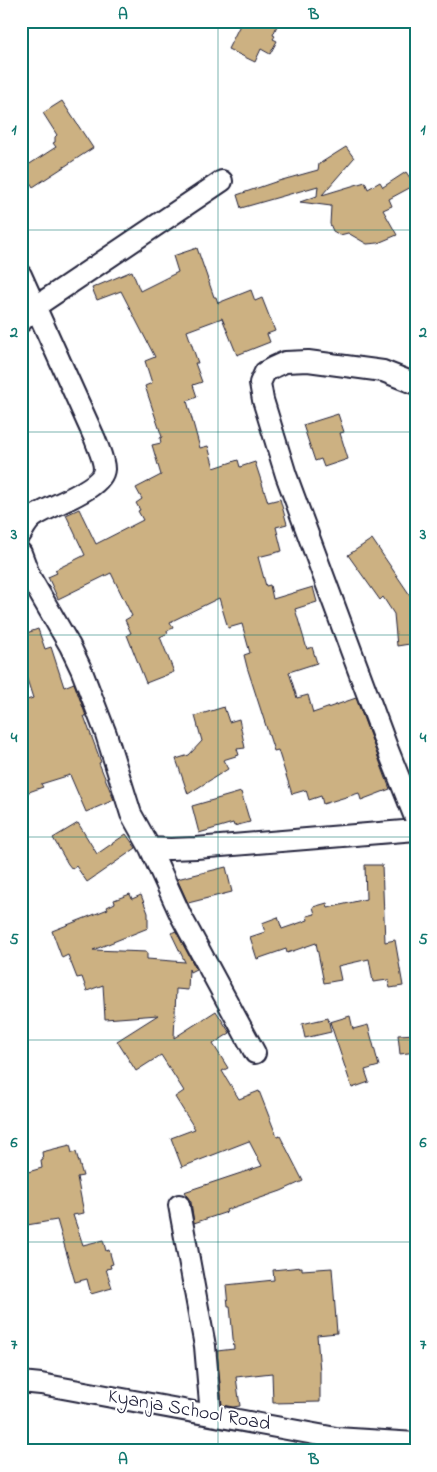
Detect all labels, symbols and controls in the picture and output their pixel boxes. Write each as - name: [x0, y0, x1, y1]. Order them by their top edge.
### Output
- text: A: [118, 3, 128, 27]
- text: B: [308, 3, 320, 27]
- text: 1: [11, 118, 17, 142]
- text: 1: [420, 118, 426, 142]
- text: 2: [9, 321, 18, 345]
- text: 2: [418, 321, 427, 345]
- text: 3: [10, 523, 18, 547]
- text: 3: [419, 523, 427, 547]
- text: 4: [10, 726, 18, 750]
- text: 4: [419, 726, 427, 750]
- text: 5: [9, 928, 19, 952]
- text: 5: [418, 928, 428, 952]
- text: 6: [9, 1131, 18, 1155]
- text: 6: [418, 1131, 427, 1155]
- text: 7: [11, 1333, 18, 1357]
- text: 7: [420, 1333, 427, 1357]
- street label: Kyanja School Road: [105, 1382, 273, 1440]
- text: A: [118, 1448, 128, 1472]
- text: B: [308, 1448, 320, 1472]

